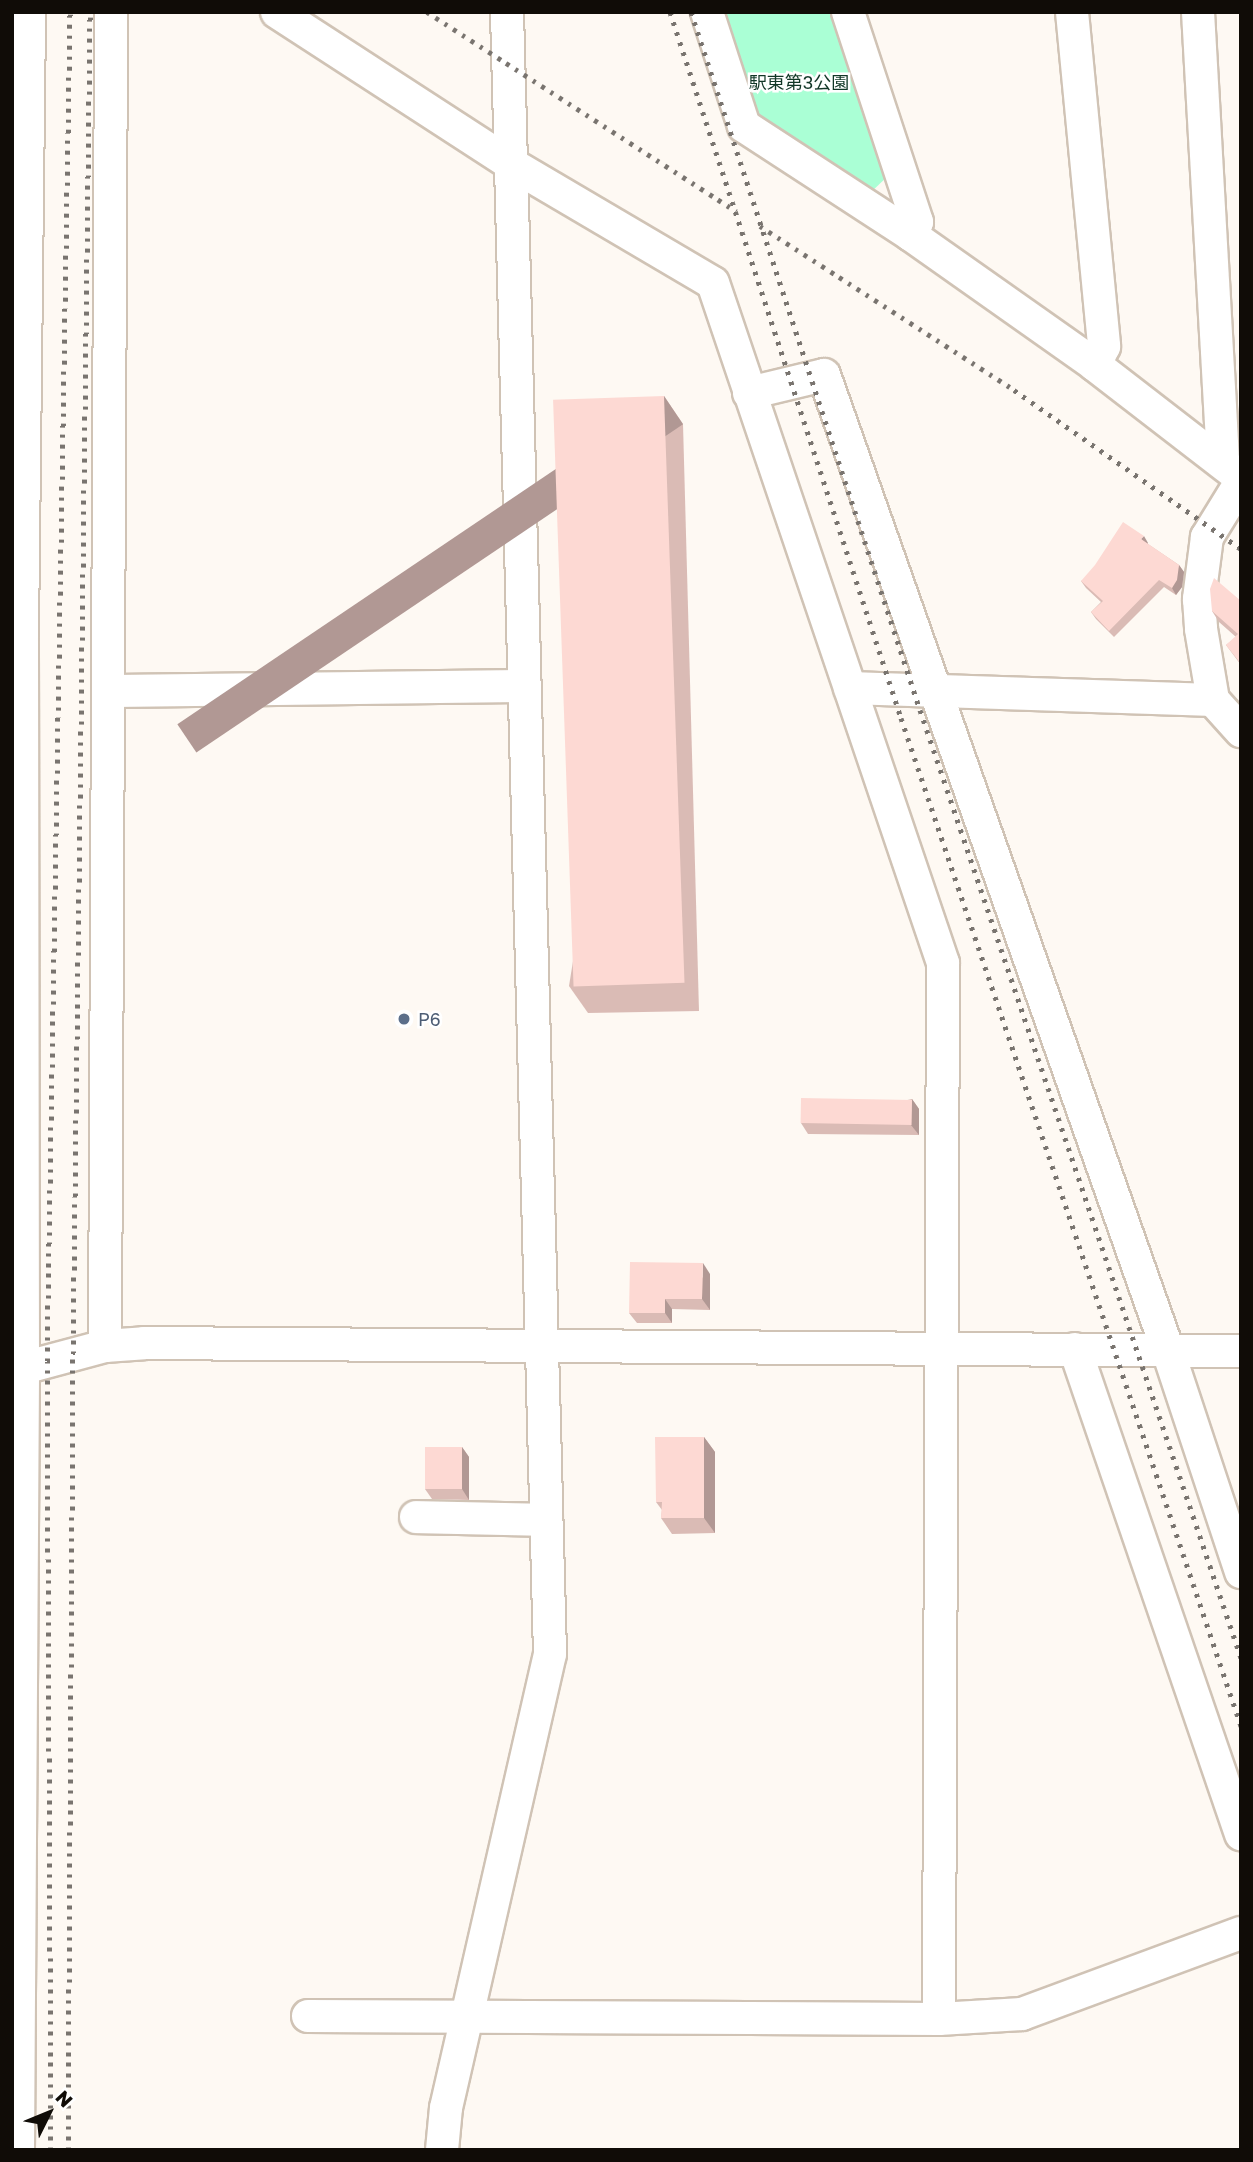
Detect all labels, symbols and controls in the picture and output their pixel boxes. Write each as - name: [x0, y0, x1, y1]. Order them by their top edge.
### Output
- park label: 駅東第3公園: [749, 71, 849, 93]
- place label: P6: [418, 1008, 441, 1030]
- marker: P6: [396, 1011, 412, 1027]
- north arrow: [14, 2078, 84, 2148]
- text: N: [51, 2085, 78, 2111]

